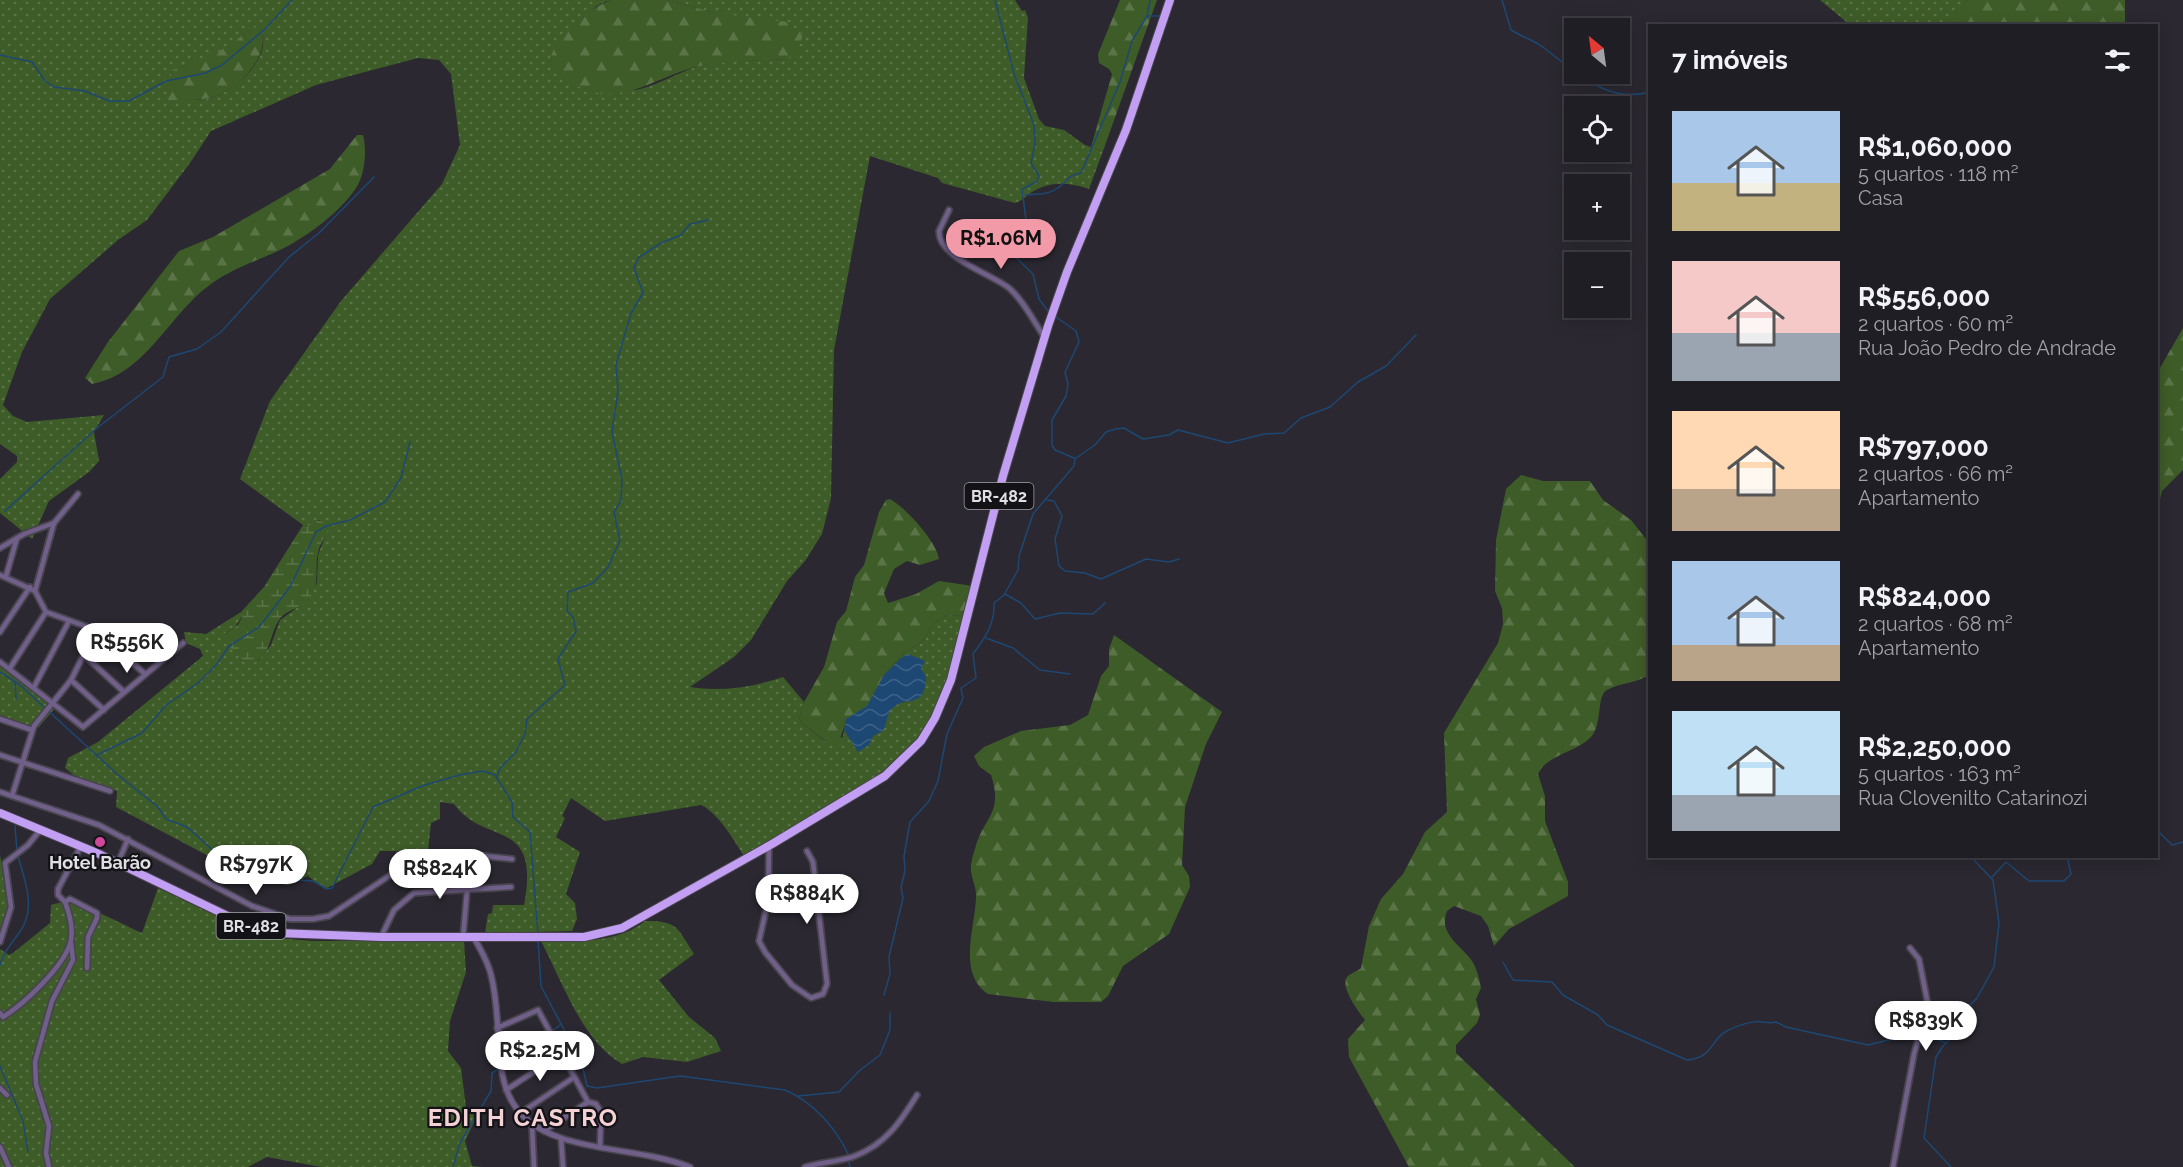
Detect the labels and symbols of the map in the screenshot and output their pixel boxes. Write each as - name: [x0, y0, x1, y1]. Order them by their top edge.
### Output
- north arrow: [1564, 18, 1630, 84]
- pin: R$1.06M: [946, 219, 1056, 270]
- road number: BR-482: [964, 483, 1034, 509]
- pin: R$556K: [78, 623, 176, 674]
- marker: Hotel Barão: [93, 835, 107, 849]
- pin: R$797K: [207, 845, 305, 896]
- pin: R$824K: [391, 849, 489, 900]
- place label: Hotel Barão: [49, 852, 151, 873]
- pin: R$884K: [758, 874, 856, 925]
- road number: BR-482: [216, 913, 286, 939]
- pin: R$839K: [1877, 1001, 1975, 1052]
- pin: R$2.25M: [485, 1031, 595, 1082]
- district label: EDITH CASTRO: [428, 1103, 618, 1132]

